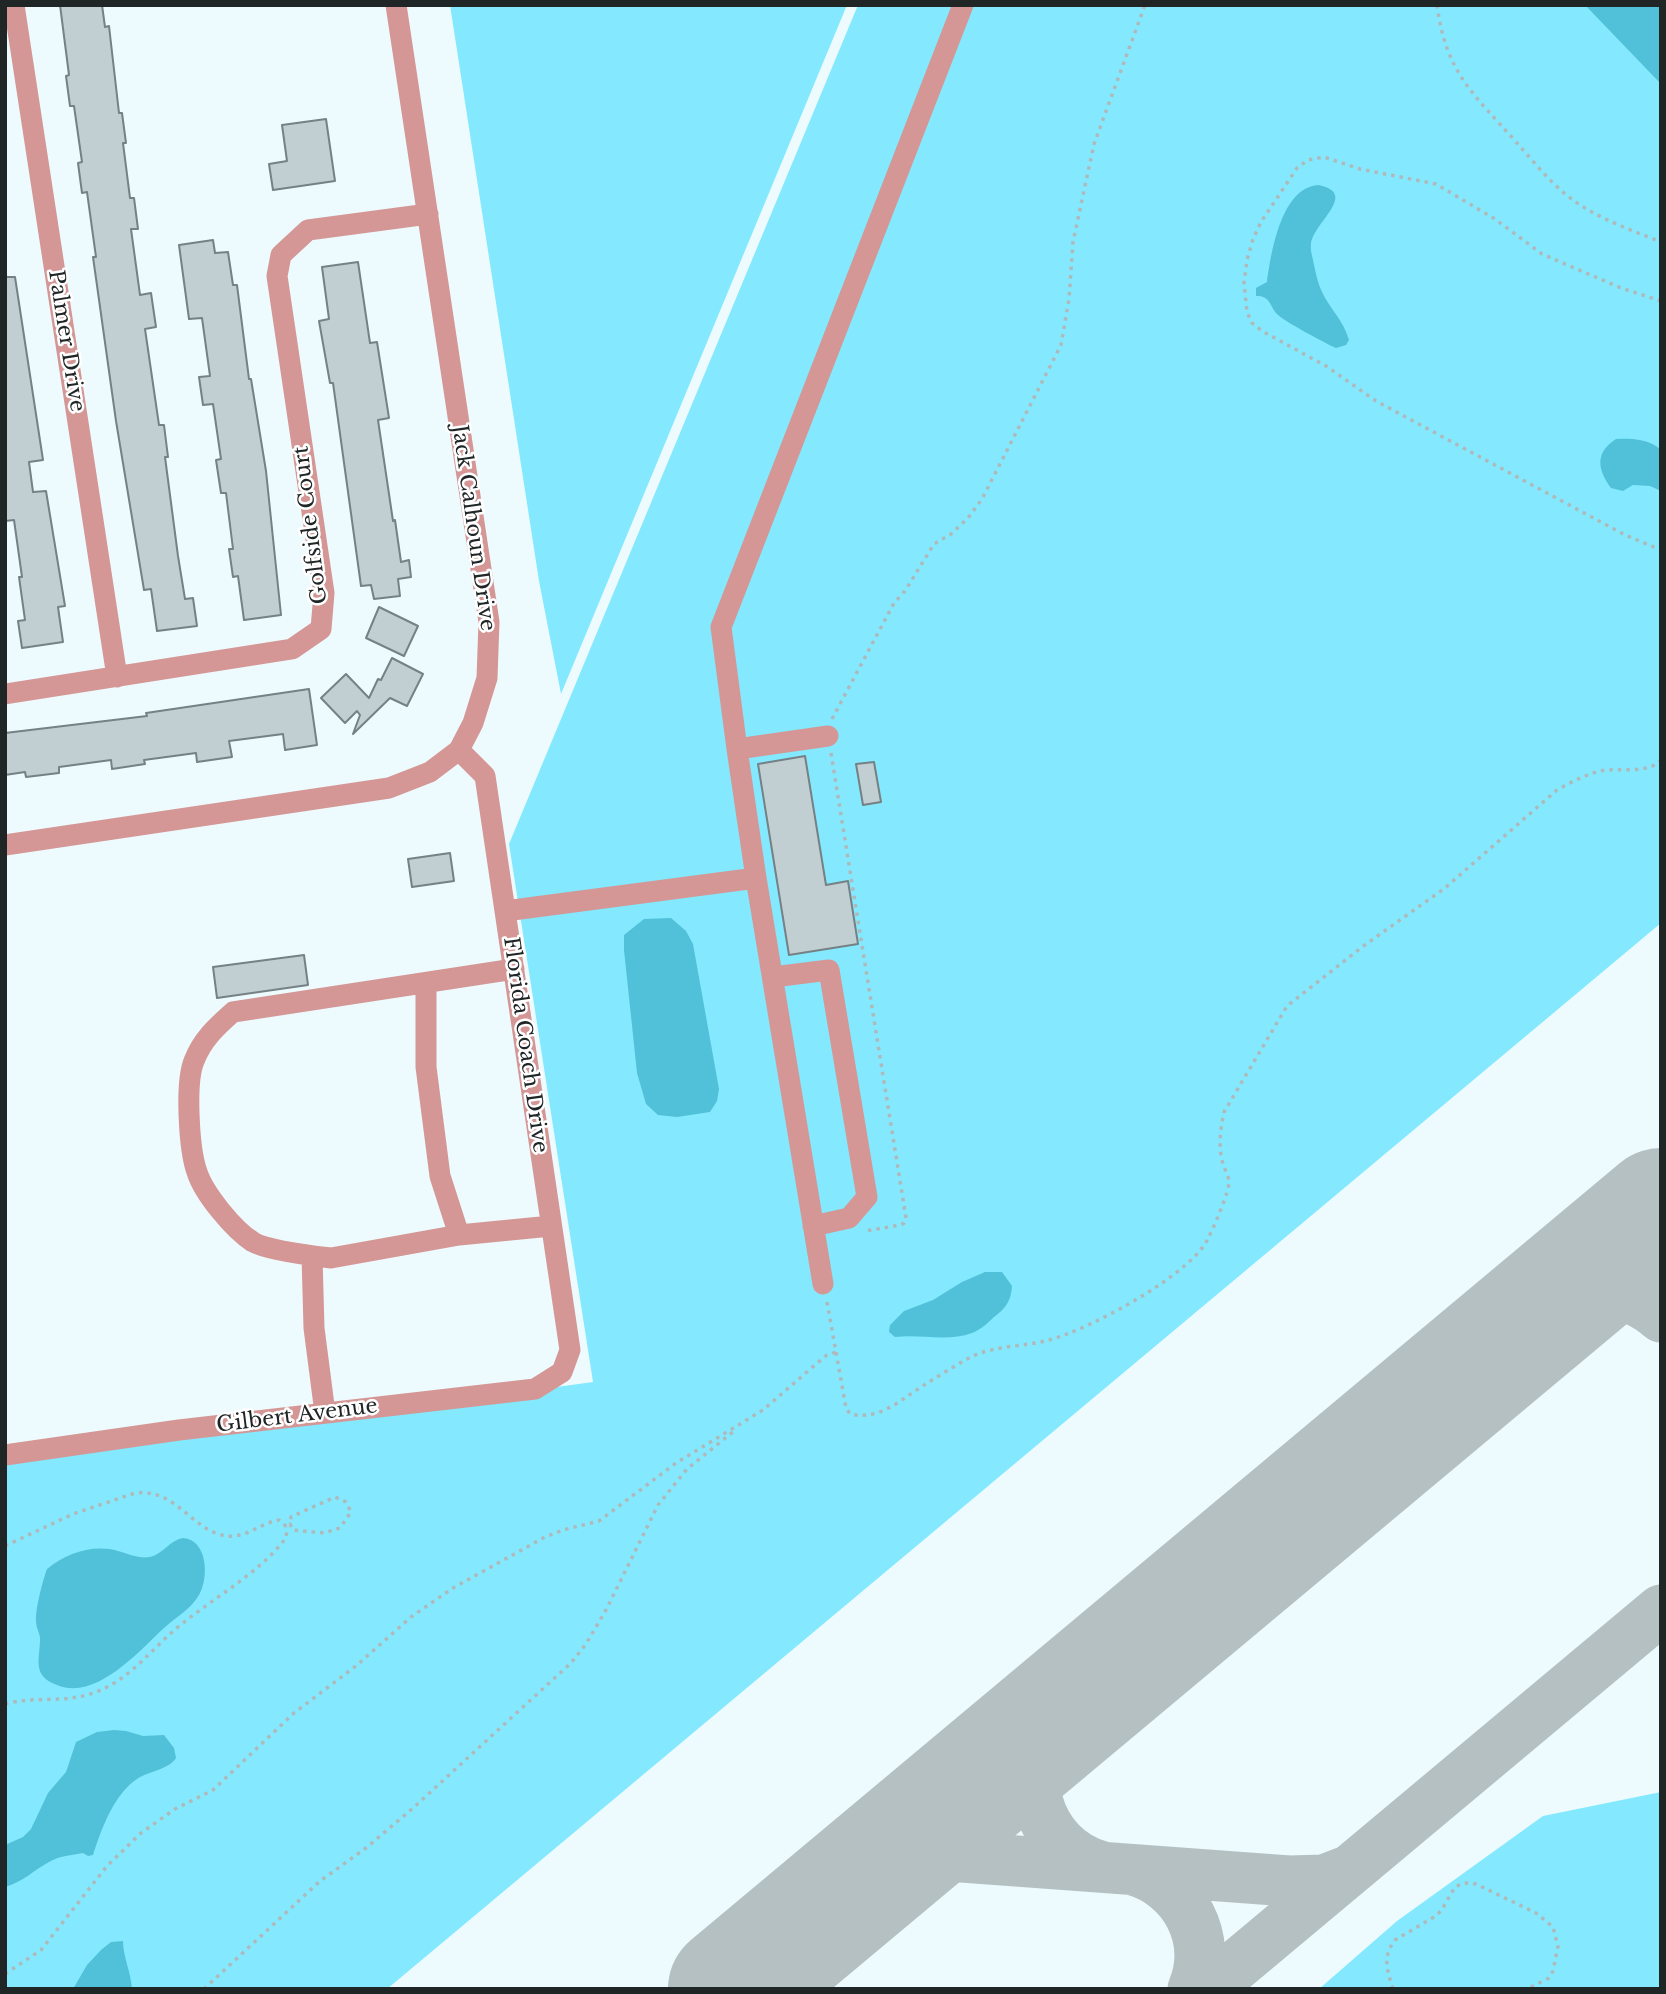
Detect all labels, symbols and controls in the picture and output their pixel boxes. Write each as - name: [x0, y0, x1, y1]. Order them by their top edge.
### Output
- street label: Palmer Drive: [42, 268, 90, 414]
- street label: Jack Calhoun Drive: [446, 424, 500, 632]
- street label: Golfside Court: [289, 445, 333, 605]
- street label: Florida Coach Drive: [497, 936, 553, 1154]
- street label: Gilbert Avenue: [215, 1394, 379, 1438]

